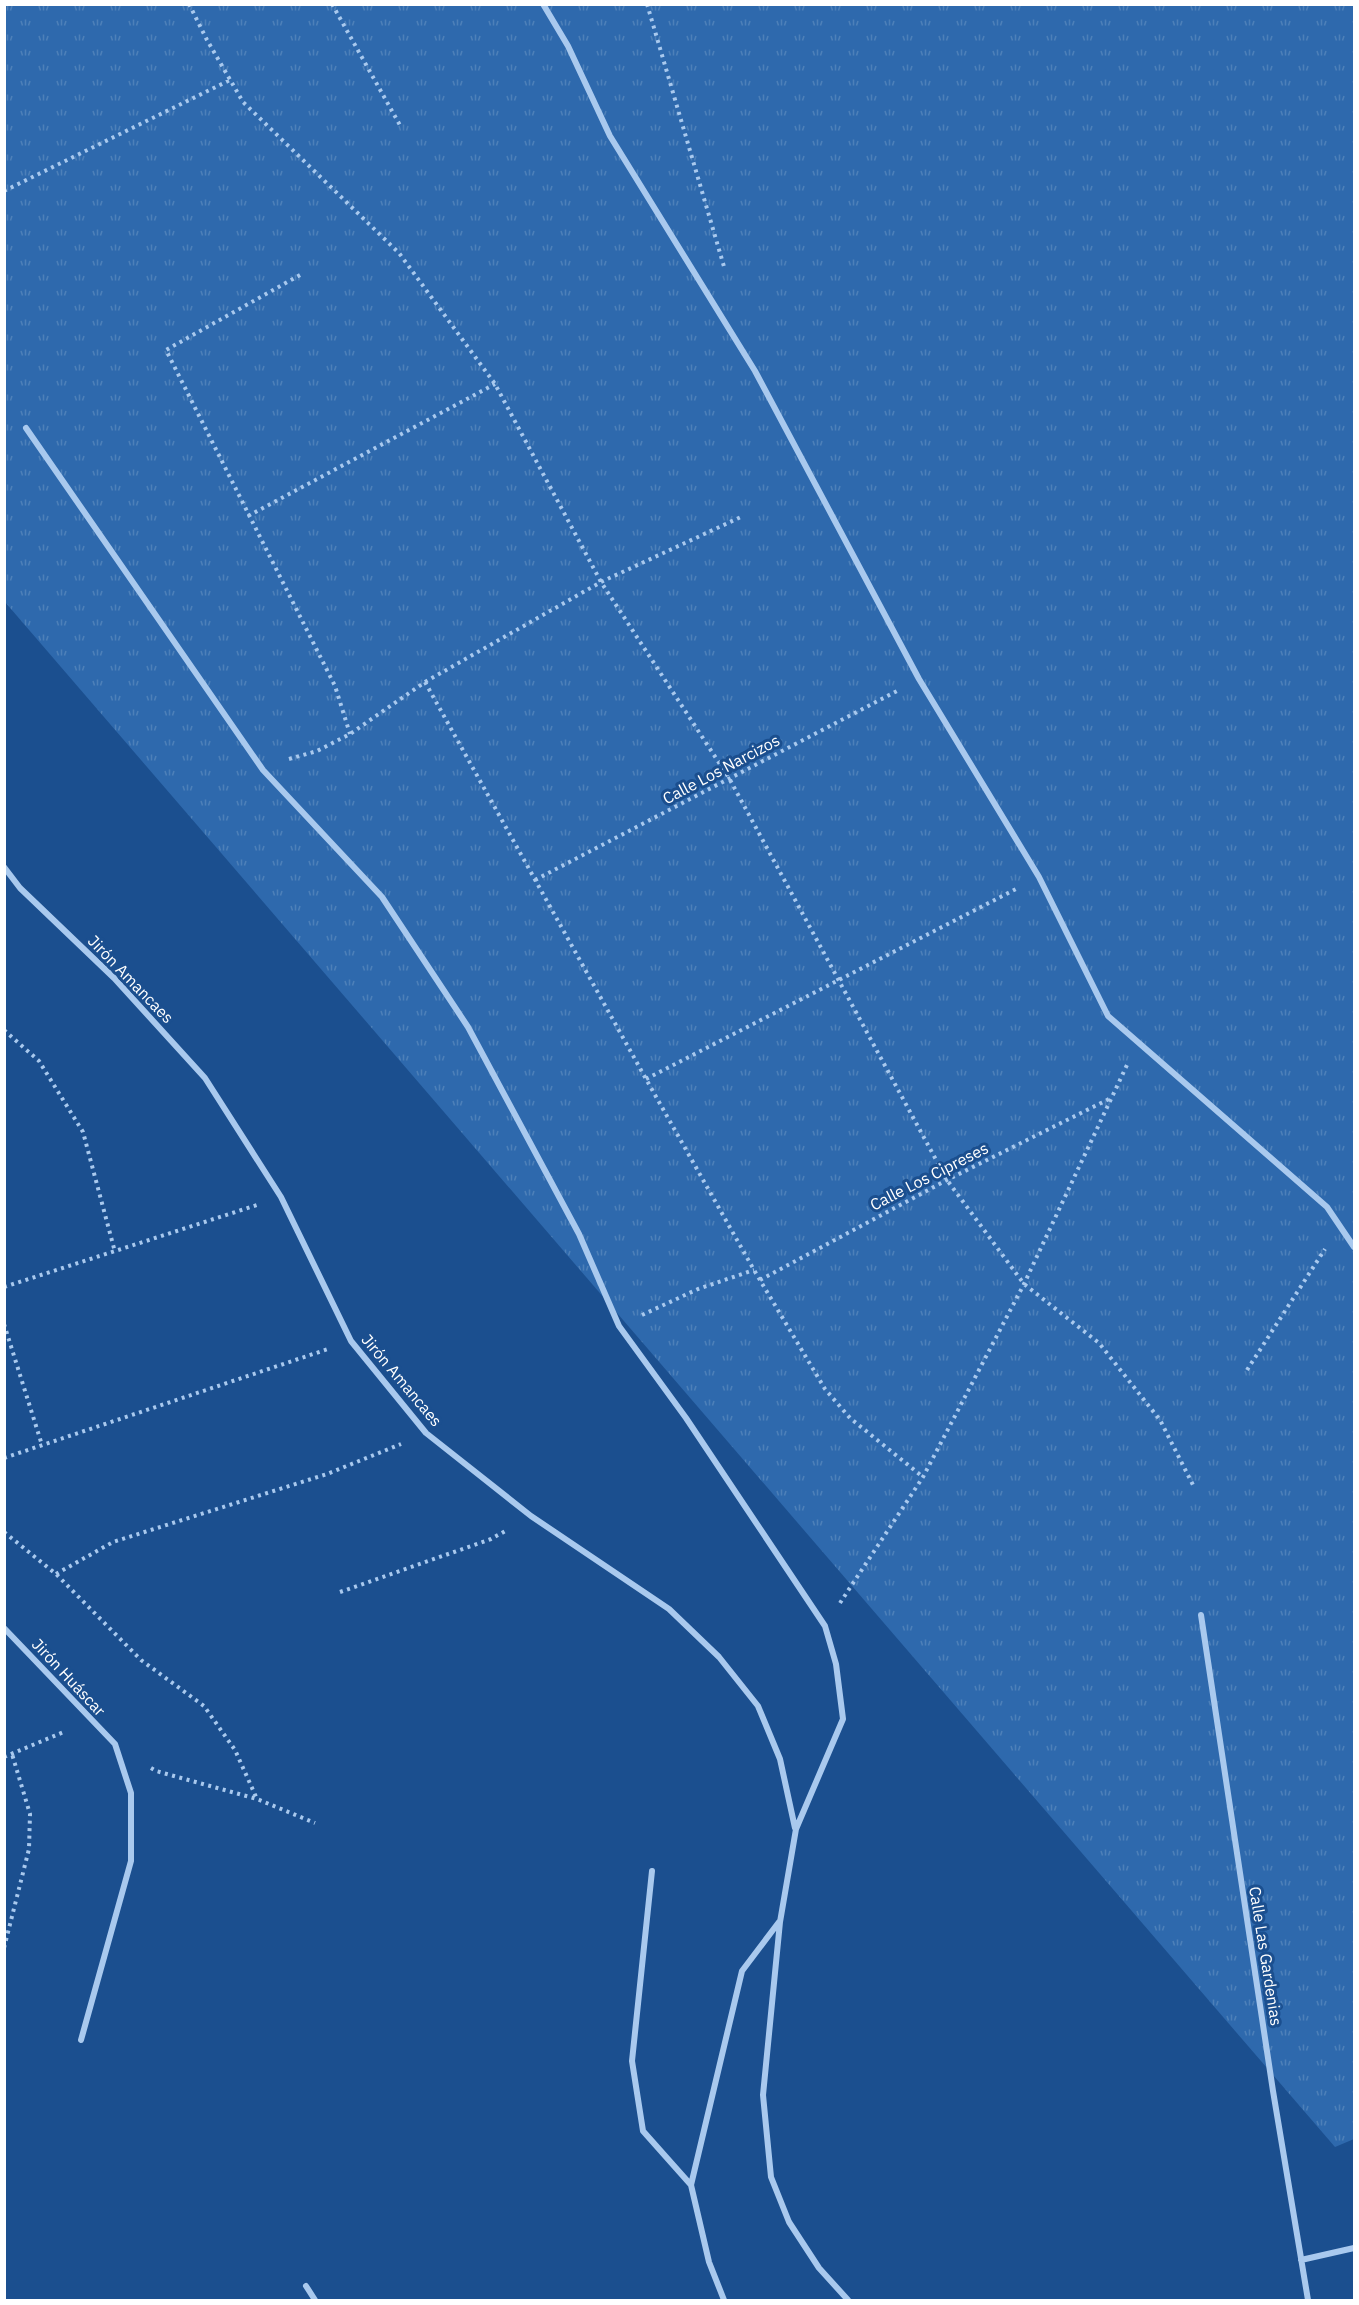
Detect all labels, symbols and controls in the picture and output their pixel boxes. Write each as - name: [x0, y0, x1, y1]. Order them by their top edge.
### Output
- street label: Calle Los Narcizos: [659, 730, 783, 808]
- street label: Jirón Amancaes: [84, 931, 178, 1027]
- street label: Calle Los Cipreses: [866, 1138, 992, 1214]
- street label: Jirón Amancaes: [357, 1330, 447, 1430]
- street label: Jirón Huáscar: [28, 1634, 110, 1720]
- street label: Calle Las Gardenias: [1245, 1885, 1287, 2027]

